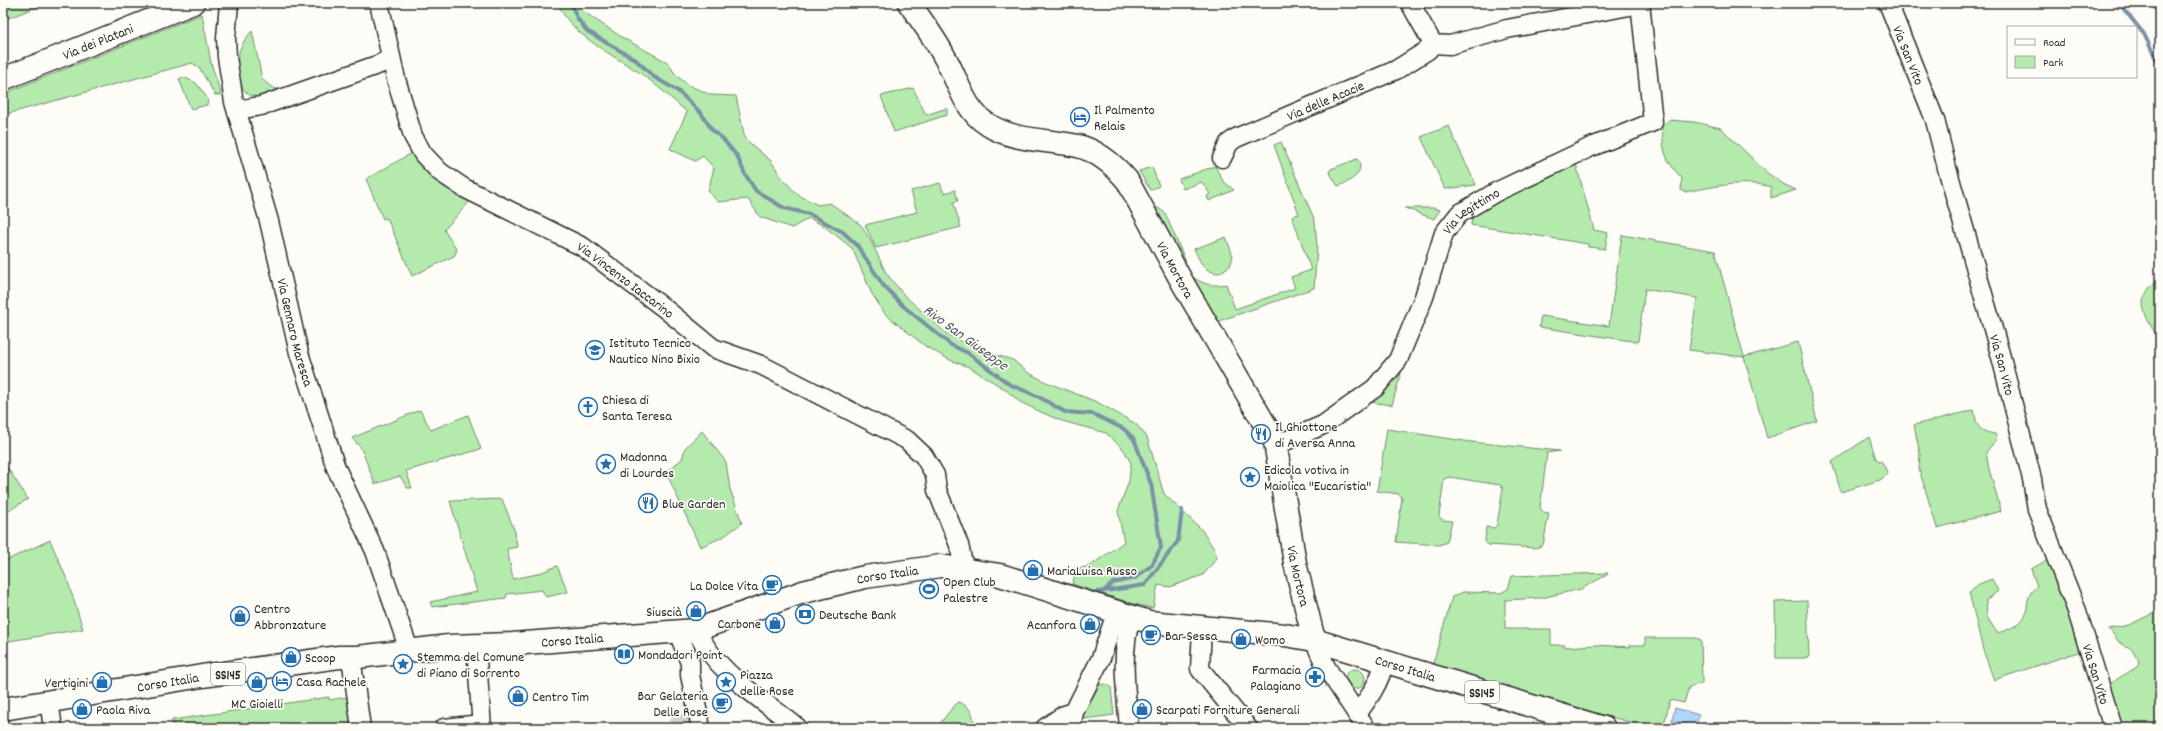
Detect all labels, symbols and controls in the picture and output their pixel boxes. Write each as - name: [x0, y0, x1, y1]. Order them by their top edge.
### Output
- street label: Via dei Platani: [60, 20, 137, 66]
- street label: Via San Vito: [1886, 23, 1928, 88]
- legend: [2007, 26, 2137, 78]
- text: Road: [2043, 35, 2065, 52]
- text: Park: [2043, 55, 2064, 72]
- street label: Via delle Acacie: [1284, 77, 1368, 127]
- place label: Il Palmento Relais: [1094, 101, 1155, 137]
- hotel icon: Il Palmento Relais: [1069, 106, 1091, 128]
- street label: Via Legittimo: [1439, 184, 1504, 239]
- street label: Via Vincenzo Iaccarino: [573, 238, 677, 324]
- street label: Via Mortora: [1150, 239, 1198, 303]
- street label: Via Gennaro Maresca: [270, 277, 317, 390]
- water label: Rivo San Giuseppe: [918, 300, 1013, 378]
- street label: Via San Vito: [1983, 332, 2018, 398]
- place label: Istituto Tecnico Nautico Nino Bixio: [609, 334, 700, 370]
- school or university icon: Istituto Tecnico Nautico Nino Bixio: [584, 339, 606, 361]
- place label: Chiesa di Santa Teresa: [602, 391, 672, 427]
- church icon: Chiesa di Santa Teresa: [577, 396, 599, 418]
- place label: Il Ghiottone di Aversa Anna: [1275, 418, 1355, 454]
- restaurant icon: Il Ghiottone di Aversa Anna: [1250, 423, 1272, 445]
- place label: Madonna di Lourdes: [620, 448, 674, 484]
- place icon: Madonna di Lourdes: [595, 453, 617, 475]
- place label: Edicola votiva in Maiolica "Eucaristia": [1264, 461, 1371, 497]
- place icon: Edicola votiva in Maiolica "Eucaristia": [1239, 466, 1261, 488]
- restaurant icon: Blue Garden: [637, 492, 659, 514]
- place label: Blue Garden: [662, 495, 725, 515]
- street label: Via Mortora: [1280, 544, 1313, 609]
- shop icon: MariaLuisa Russo: [1022, 559, 1044, 581]
- street label: Corso Italia: [855, 561, 920, 591]
- place label: MariaLuisa Russo: [1047, 562, 1137, 582]
- place label: Open Club Palestre: [943, 573, 996, 609]
- cafe icon: La Dolce Vita: [761, 574, 783, 596]
- place label: La Dolce Vita: [690, 577, 758, 597]
- sports icon: Open Club Palestre: [918, 578, 940, 600]
- place label: Centro Abbronzature: [254, 600, 326, 636]
- shop icon: Siuscià: [685, 600, 707, 622]
- place label: Siuscià: [646, 603, 682, 623]
- bank icon: Deutsche Bank: [794, 603, 816, 625]
- shop icon: Centro Abbronzature: [229, 605, 251, 627]
- place label: Deutsche Bank: [819, 606, 897, 626]
- shop icon: Carbone: [764, 612, 786, 634]
- shop icon: Acanfora: [1079, 613, 1101, 635]
- place label: Carbone: [717, 615, 761, 635]
- place label: Acanfora: [1027, 616, 1076, 636]
- cafe icon: Bar Sessa: [1140, 624, 1162, 646]
- place label: Bar Sessa: [1165, 627, 1218, 647]
- shop icon: Womo: [1230, 628, 1252, 650]
- street label: Corso Italia: [540, 629, 604, 654]
- place label: Womo: [1255, 631, 1285, 651]
- street label: Via San Vito: [2076, 642, 2113, 707]
- library icon: Mondadori Point: [613, 643, 635, 665]
- shop icon: Scoop: [280, 646, 302, 668]
- place label: Mondadori Point: [638, 646, 723, 666]
- place label: Stemma del Comune di Piano di Sorrento: [417, 648, 524, 684]
- place label: Scoop: [305, 649, 336, 669]
- street label: Corso Italia: [1372, 651, 1438, 688]
- place icon: Stemma del Comune di Piano di Sorrento: [392, 653, 414, 675]
- place label: Farmacia Palagiano: [1250, 661, 1301, 697]
- road number: SS145: [211, 663, 245, 685]
- place label: Piazza delle Rose: [740, 666, 794, 702]
- pharmacy icon: Farmacia Palagiano: [1304, 666, 1326, 688]
- street label: Corso Italia: [136, 669, 201, 699]
- hotel icon: Casa Rachele: [271, 670, 293, 692]
- shop icon: Vertigini: [91, 671, 113, 693]
- shop icon: MC Gioielli: [246, 671, 268, 693]
- place icon: Piazza delle Rose: [715, 671, 737, 693]
- place label: Casa Rachele: [296, 673, 366, 693]
- place label: Vertigini: [44, 674, 88, 694]
- road number: SS145: [1465, 681, 1499, 703]
- shop icon: Centro Tim: [507, 685, 529, 707]
- place label: Bar Gelateria Delle Rose: [638, 687, 708, 723]
- place label: Centro Tim: [532, 688, 589, 708]
- cafe icon: Bar Gelateria Delle Rose: [711, 692, 733, 714]
- place label: MC Gioielli: [231, 695, 284, 715]
- shop icon: Paola Riva: [71, 698, 93, 720]
- shop icon: Scarpati Forniture Generali: [1131, 698, 1153, 720]
- place label: Paola Riva: [96, 701, 150, 721]
- place label: Scarpati Forniture Generali: [1156, 701, 1300, 721]

